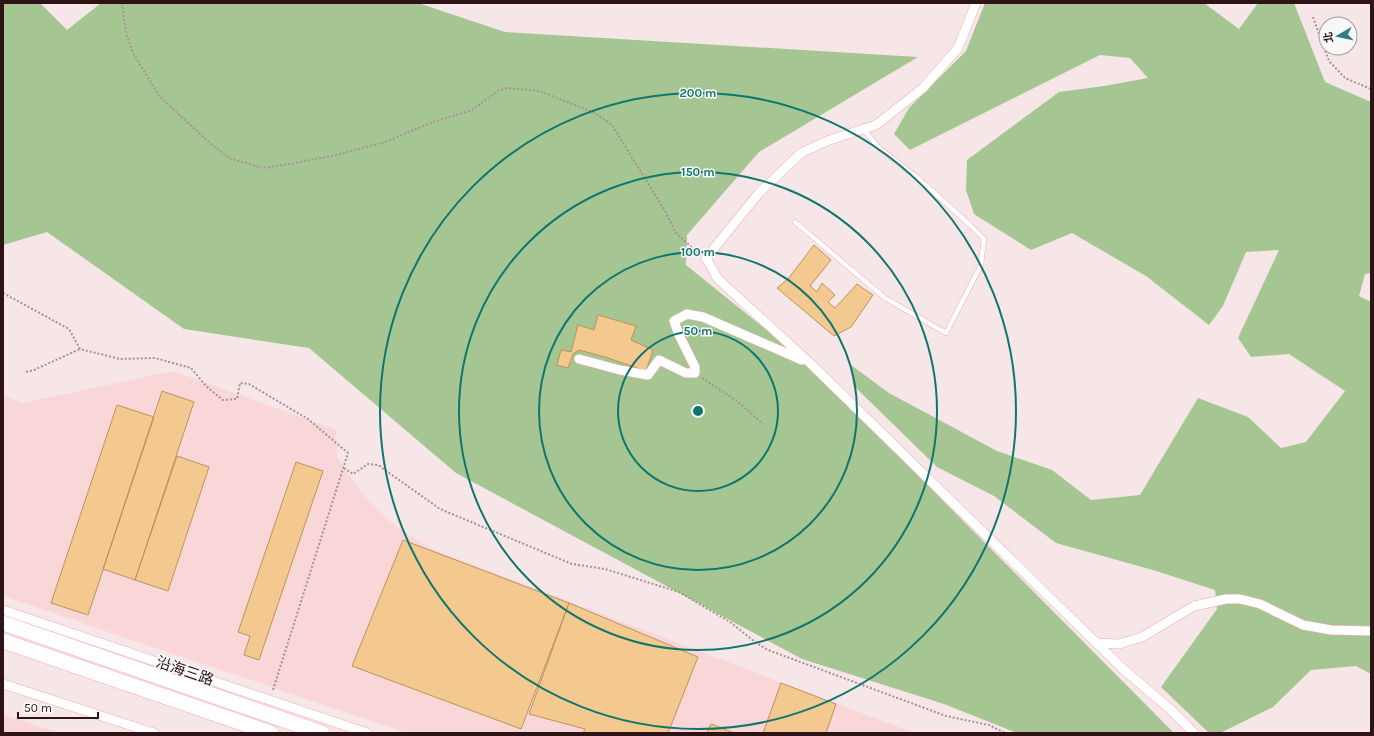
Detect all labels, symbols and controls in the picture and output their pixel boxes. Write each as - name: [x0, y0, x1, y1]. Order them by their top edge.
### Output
- north arrow: [1318, 16, 1358, 56]
- text: 北: [1321, 31, 1336, 44]
- text: 200 m: [680, 86, 716, 100]
- text: 150 m: [681, 165, 715, 179]
- text: 100 m: [681, 245, 715, 259]
- text: 50 m: [684, 324, 713, 338]
- centre of rings: [691, 404, 705, 418]
- street label: 沿海三路: [154, 653, 216, 689]
- scale bar: [18, 694, 98, 720]
- text: 50 m: [24, 701, 52, 715]

